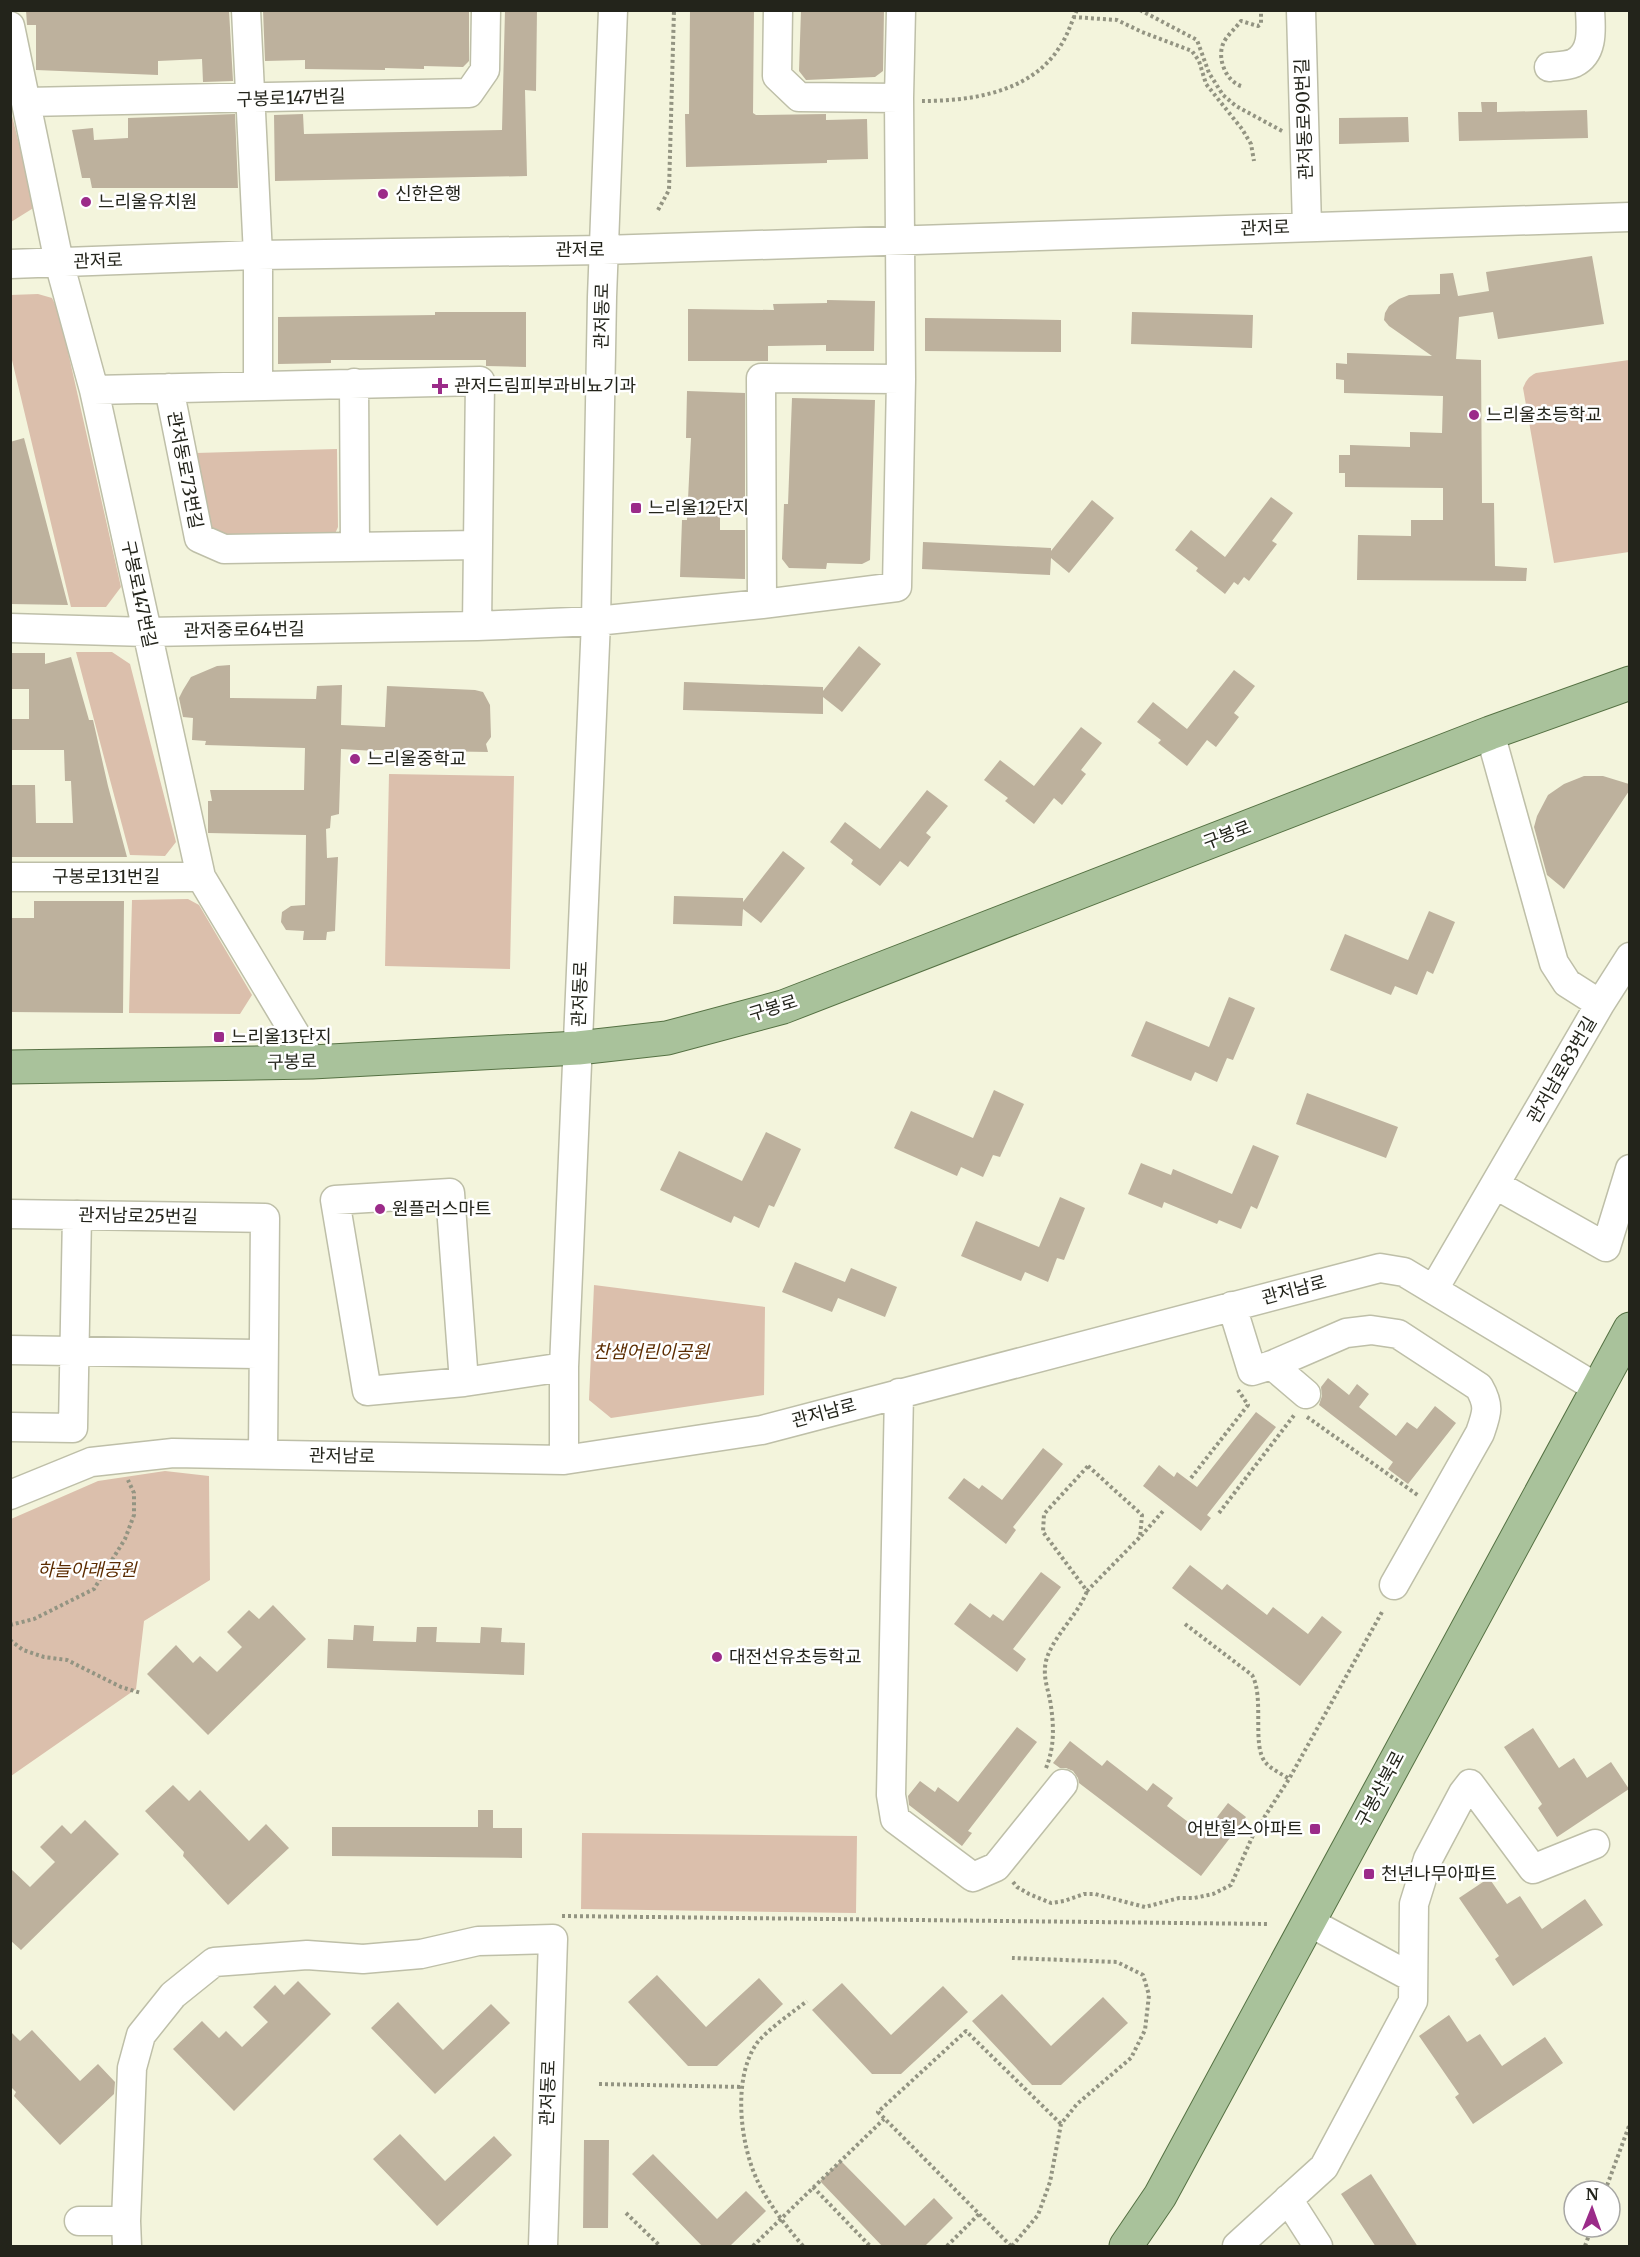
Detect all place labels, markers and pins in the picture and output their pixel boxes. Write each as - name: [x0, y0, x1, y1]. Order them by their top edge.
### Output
- place label: 신한은행: [395, 182, 461, 205]
- marker: 신한은행: [376, 187, 390, 201]
- place label: 느리울유치원: [98, 190, 197, 213]
- marker: 느리울유치원: [79, 195, 93, 209]
- place label: 관저드림피부과비뇨기과: [454, 374, 637, 397]
- marker: 관저드림피부과비뇨기과: [431, 377, 449, 395]
- place label: 느리울초등학교: [1486, 403, 1602, 426]
- marker: 느리울초등학교: [1467, 408, 1481, 422]
- place label: 느리울12단지: [648, 496, 749, 519]
- marker: 느리울12단지: [629, 501, 643, 515]
- place label: 느리울중학교: [367, 747, 466, 770]
- marker: 느리울중학교: [348, 752, 362, 766]
- place label: 느리울13단지: [231, 1025, 332, 1048]
- marker: 느리울13단지: [212, 1030, 226, 1044]
- place label: 원플러스마트: [392, 1197, 491, 1220]
- marker: 원플러스마트: [373, 1202, 387, 1216]
- place label: 대전선유초등학교: [729, 1645, 861, 1668]
- marker: 대전선유초등학교: [710, 1650, 724, 1664]
- place label: 어반힐스아파트: [1187, 1817, 1303, 1840]
- marker: 어반힐스아파트: [1308, 1822, 1322, 1836]
- place label: 천년나무아파트: [1381, 1862, 1497, 1885]
- marker: 천년나무아파트: [1362, 1867, 1376, 1881]

